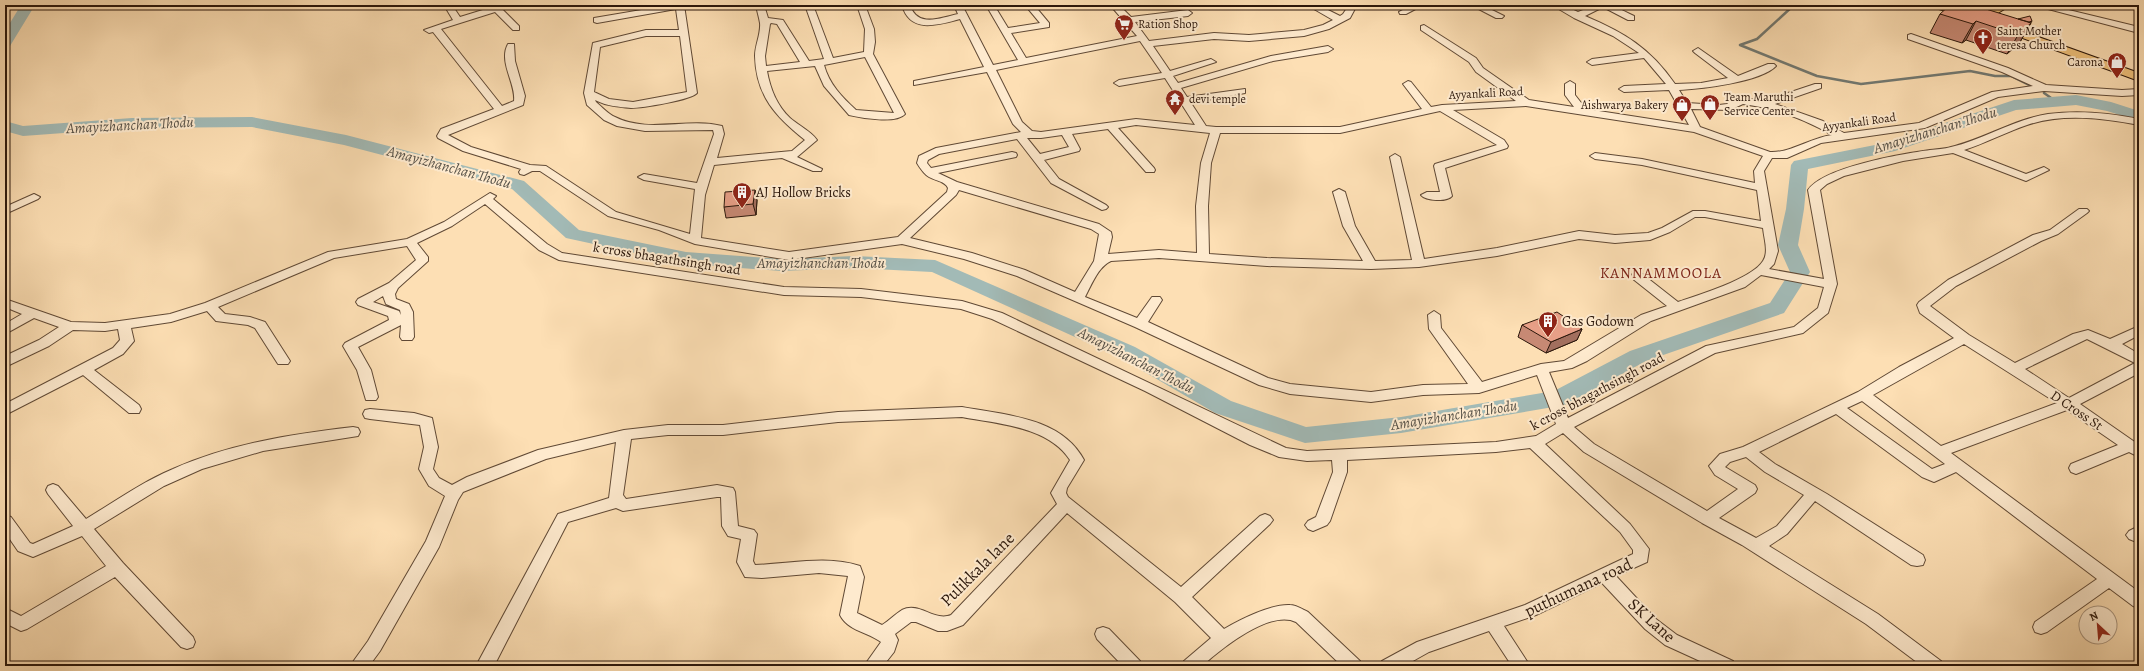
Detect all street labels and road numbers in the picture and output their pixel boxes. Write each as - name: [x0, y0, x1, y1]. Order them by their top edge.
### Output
- street label: Ayyankali Road: [1447, 83, 1524, 103]
- street label: Ayyankali Road: [1820, 109, 1898, 135]
- street label: k cross bhagathsingh road: [592, 237, 743, 280]
- street label: k cross bhagathsingh road: [1527, 348, 1668, 435]
- street label: D Cross St: [2047, 386, 2107, 435]
- street label: Pulikkala lane: [935, 527, 1020, 612]
- street label: puthumana road: [1521, 552, 1637, 623]
- street label: SK Lane: [1623, 593, 1680, 648]

